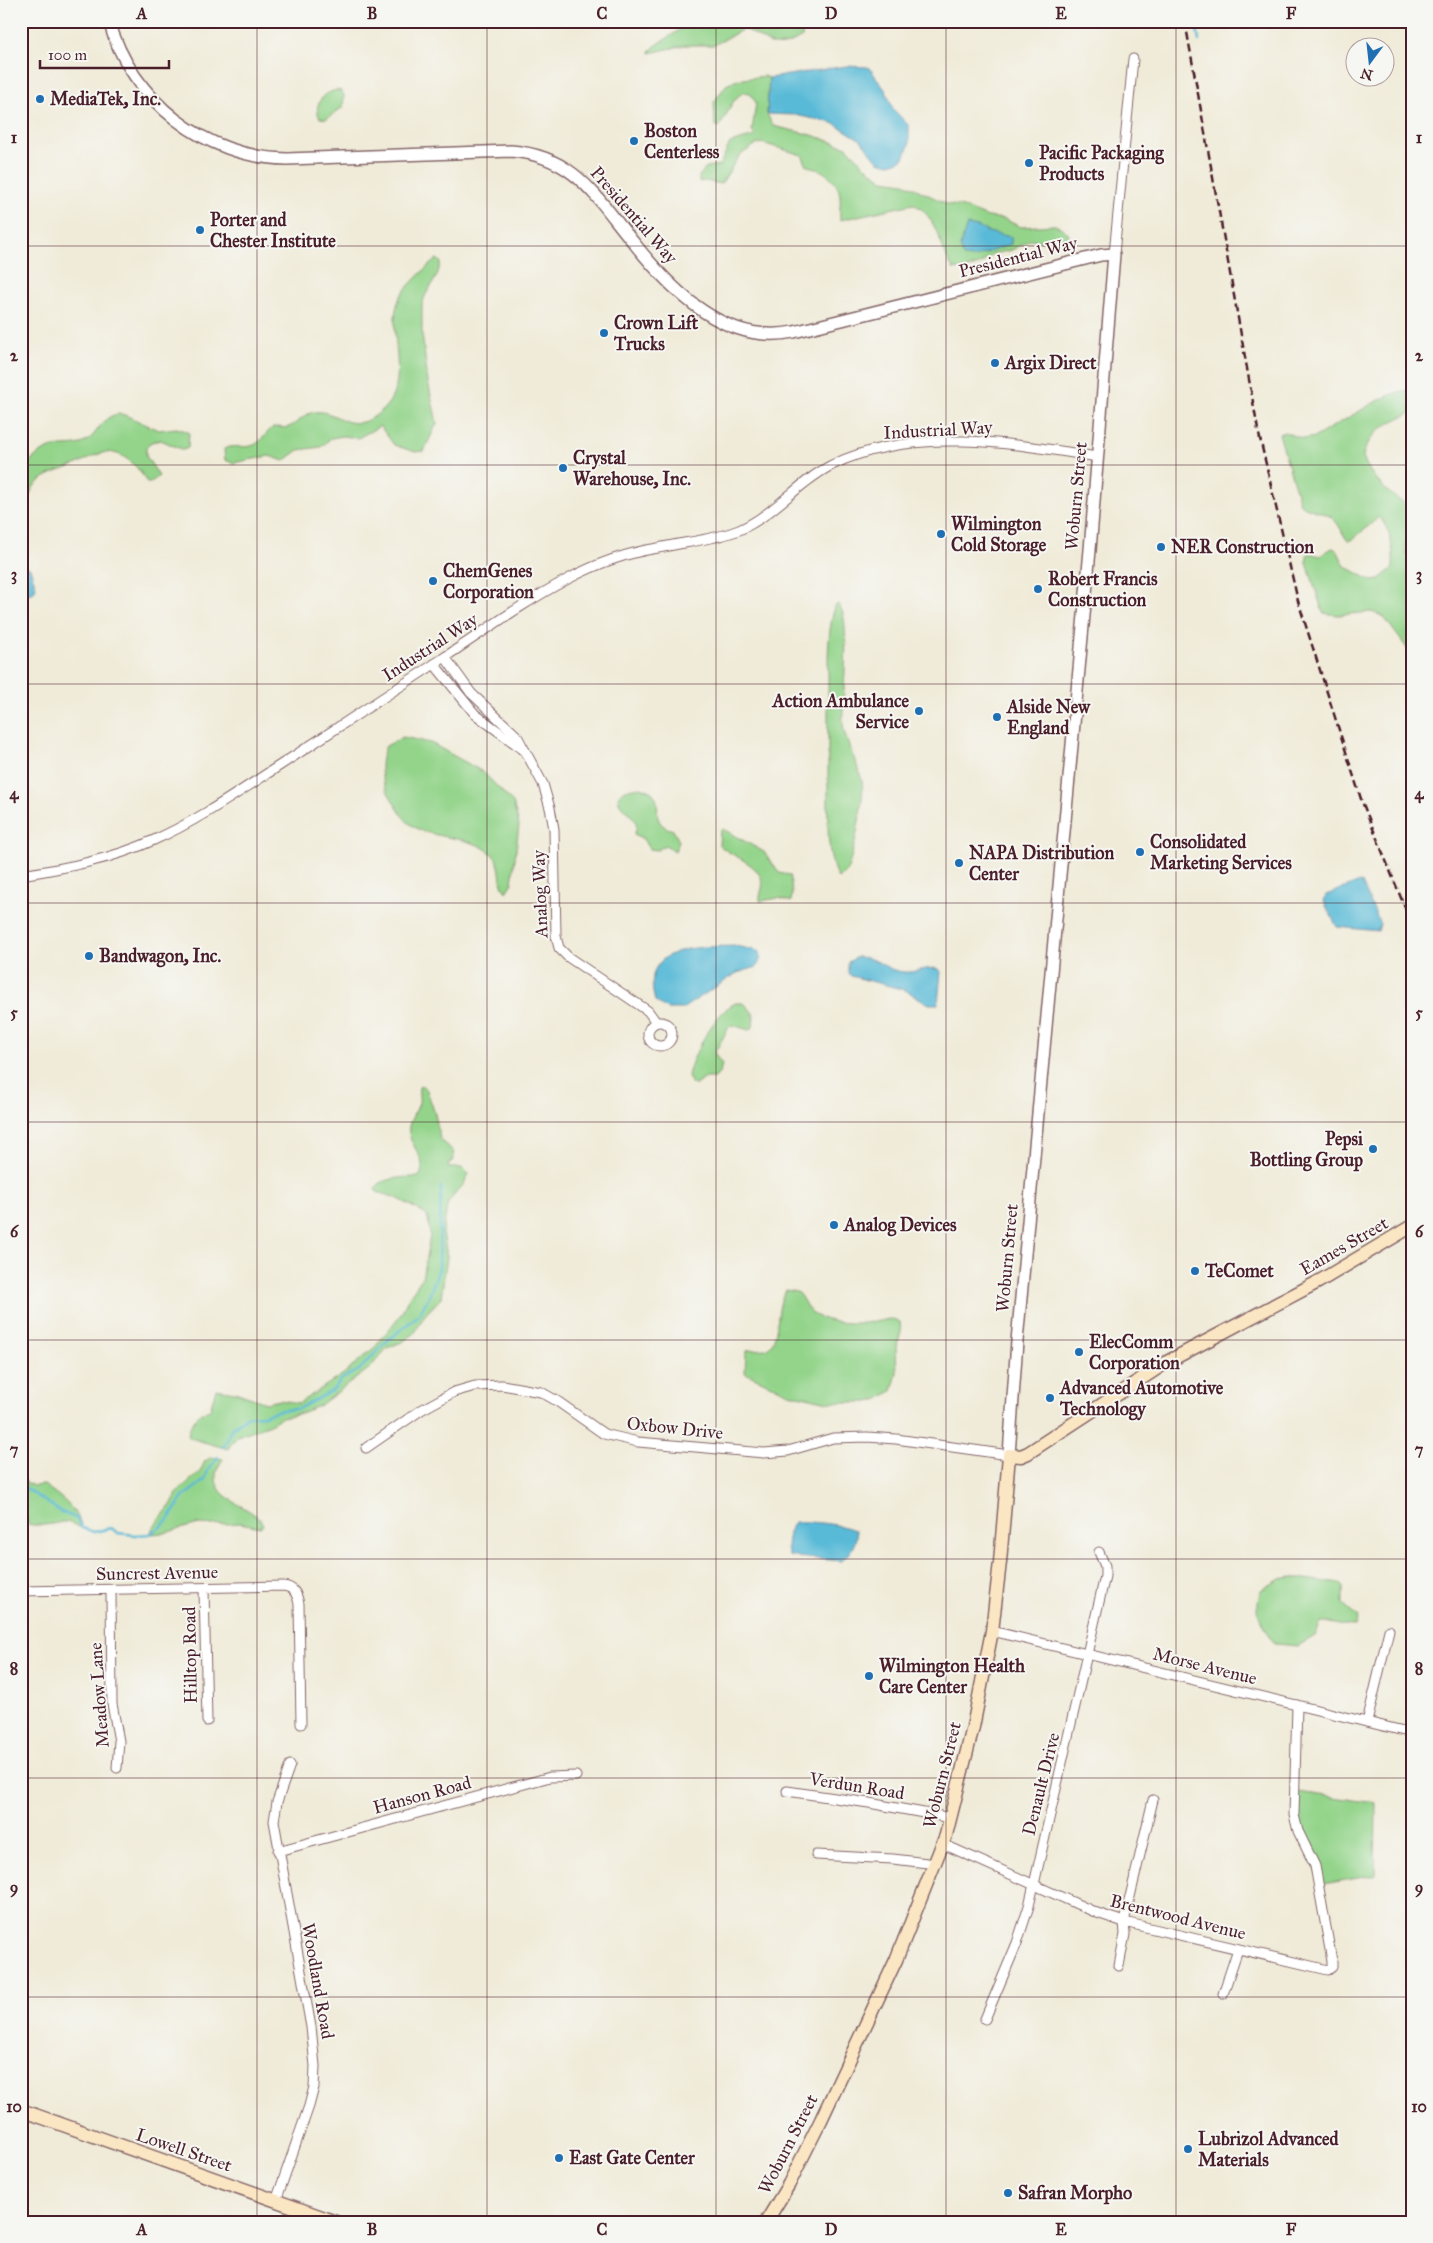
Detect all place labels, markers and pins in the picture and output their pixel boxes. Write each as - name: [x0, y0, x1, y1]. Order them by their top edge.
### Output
- place label: MediaTek, Inc.: [50, 88, 161, 110]
- marker: MediaTek, Inc.: [34, 93, 46, 105]
- place label: Boston Centerless: [644, 120, 720, 163]
- marker: Boston Centerless: [628, 135, 640, 147]
- place label: Pacific Packaging Products: [1039, 142, 1164, 185]
- marker: Pacific Packaging Products: [1023, 157, 1035, 169]
- place label: Porter and Chester Institute: [210, 209, 336, 252]
- marker: Porter and Chester Institute: [194, 224, 206, 236]
- place label: Crown Lift Trucks: [613, 312, 699, 355]
- marker: Crown Lift Trucks: [598, 327, 610, 339]
- place label: Argix Direct: [1004, 352, 1097, 375]
- marker: Argix Direct: [989, 357, 1001, 369]
- place label: Crystal Warehouse, Inc.: [573, 447, 691, 490]
- marker: Crystal Warehouse, Inc.: [557, 462, 569, 474]
- place label: Wilmington Cold Storage: [951, 513, 1047, 557]
- marker: Wilmington Cold Storage: [935, 528, 947, 540]
- place label: NER Construction: [1171, 536, 1314, 558]
- marker: NER Construction: [1155, 541, 1167, 553]
- place label: ChemGenes Corporation: [443, 560, 534, 604]
- place label: Robert Francis Construction: [1048, 568, 1158, 611]
- marker: ChemGenes Corporation: [427, 575, 439, 587]
- marker: Robert Francis Construction: [1032, 583, 1044, 595]
- place label: Action Ambulance Service: [772, 690, 910, 733]
- place label: Alside New England: [1006, 696, 1091, 740]
- marker: Action Ambulance Service: [913, 705, 925, 717]
- marker: Alside New England: [991, 711, 1003, 723]
- place label: Consolidated Marketing Services: [1150, 831, 1292, 875]
- place label: NAPA Distribution Center: [969, 842, 1115, 885]
- marker: Consolidated Marketing Services: [1134, 846, 1146, 858]
- marker: NAPA Distribution Center: [953, 857, 965, 869]
- place label: Bandwagon, Inc.: [99, 945, 221, 968]
- marker: Bandwagon, Inc.: [83, 950, 95, 962]
- place label: Pepsi Bottling Group: [1250, 1128, 1364, 1172]
- marker: Pepsi Bottling Group: [1367, 1143, 1379, 1155]
- place label: Analog Devices: [843, 1214, 957, 1237]
- marker: Analog Devices: [828, 1219, 840, 1231]
- place label: TeComet: [1204, 1260, 1274, 1282]
- marker: TeComet: [1189, 1265, 1201, 1277]
- place label: ElecComm Corporation: [1089, 1331, 1180, 1375]
- marker: ElecComm Corporation: [1073, 1346, 1085, 1358]
- place label: Advanced Automotive Technology: [1059, 1377, 1224, 1421]
- marker: Advanced Automotive Technology: [1044, 1392, 1056, 1404]
- place label: Wilmington Health Care Center: [879, 1655, 1026, 1698]
- marker: Wilmington Health Care Center: [863, 1670, 875, 1682]
- place label: Lubrizol Advanced Materials: [1198, 2128, 1339, 2171]
- marker: Lubrizol Advanced Materials: [1182, 2143, 1194, 2155]
- place label: East Gate Center: [569, 2147, 696, 2169]
- marker: East Gate Center: [553, 2152, 565, 2164]
- place label: Safran Morpho: [1018, 2182, 1132, 2205]
- marker: Safran Morpho: [1002, 2187, 1014, 2199]

